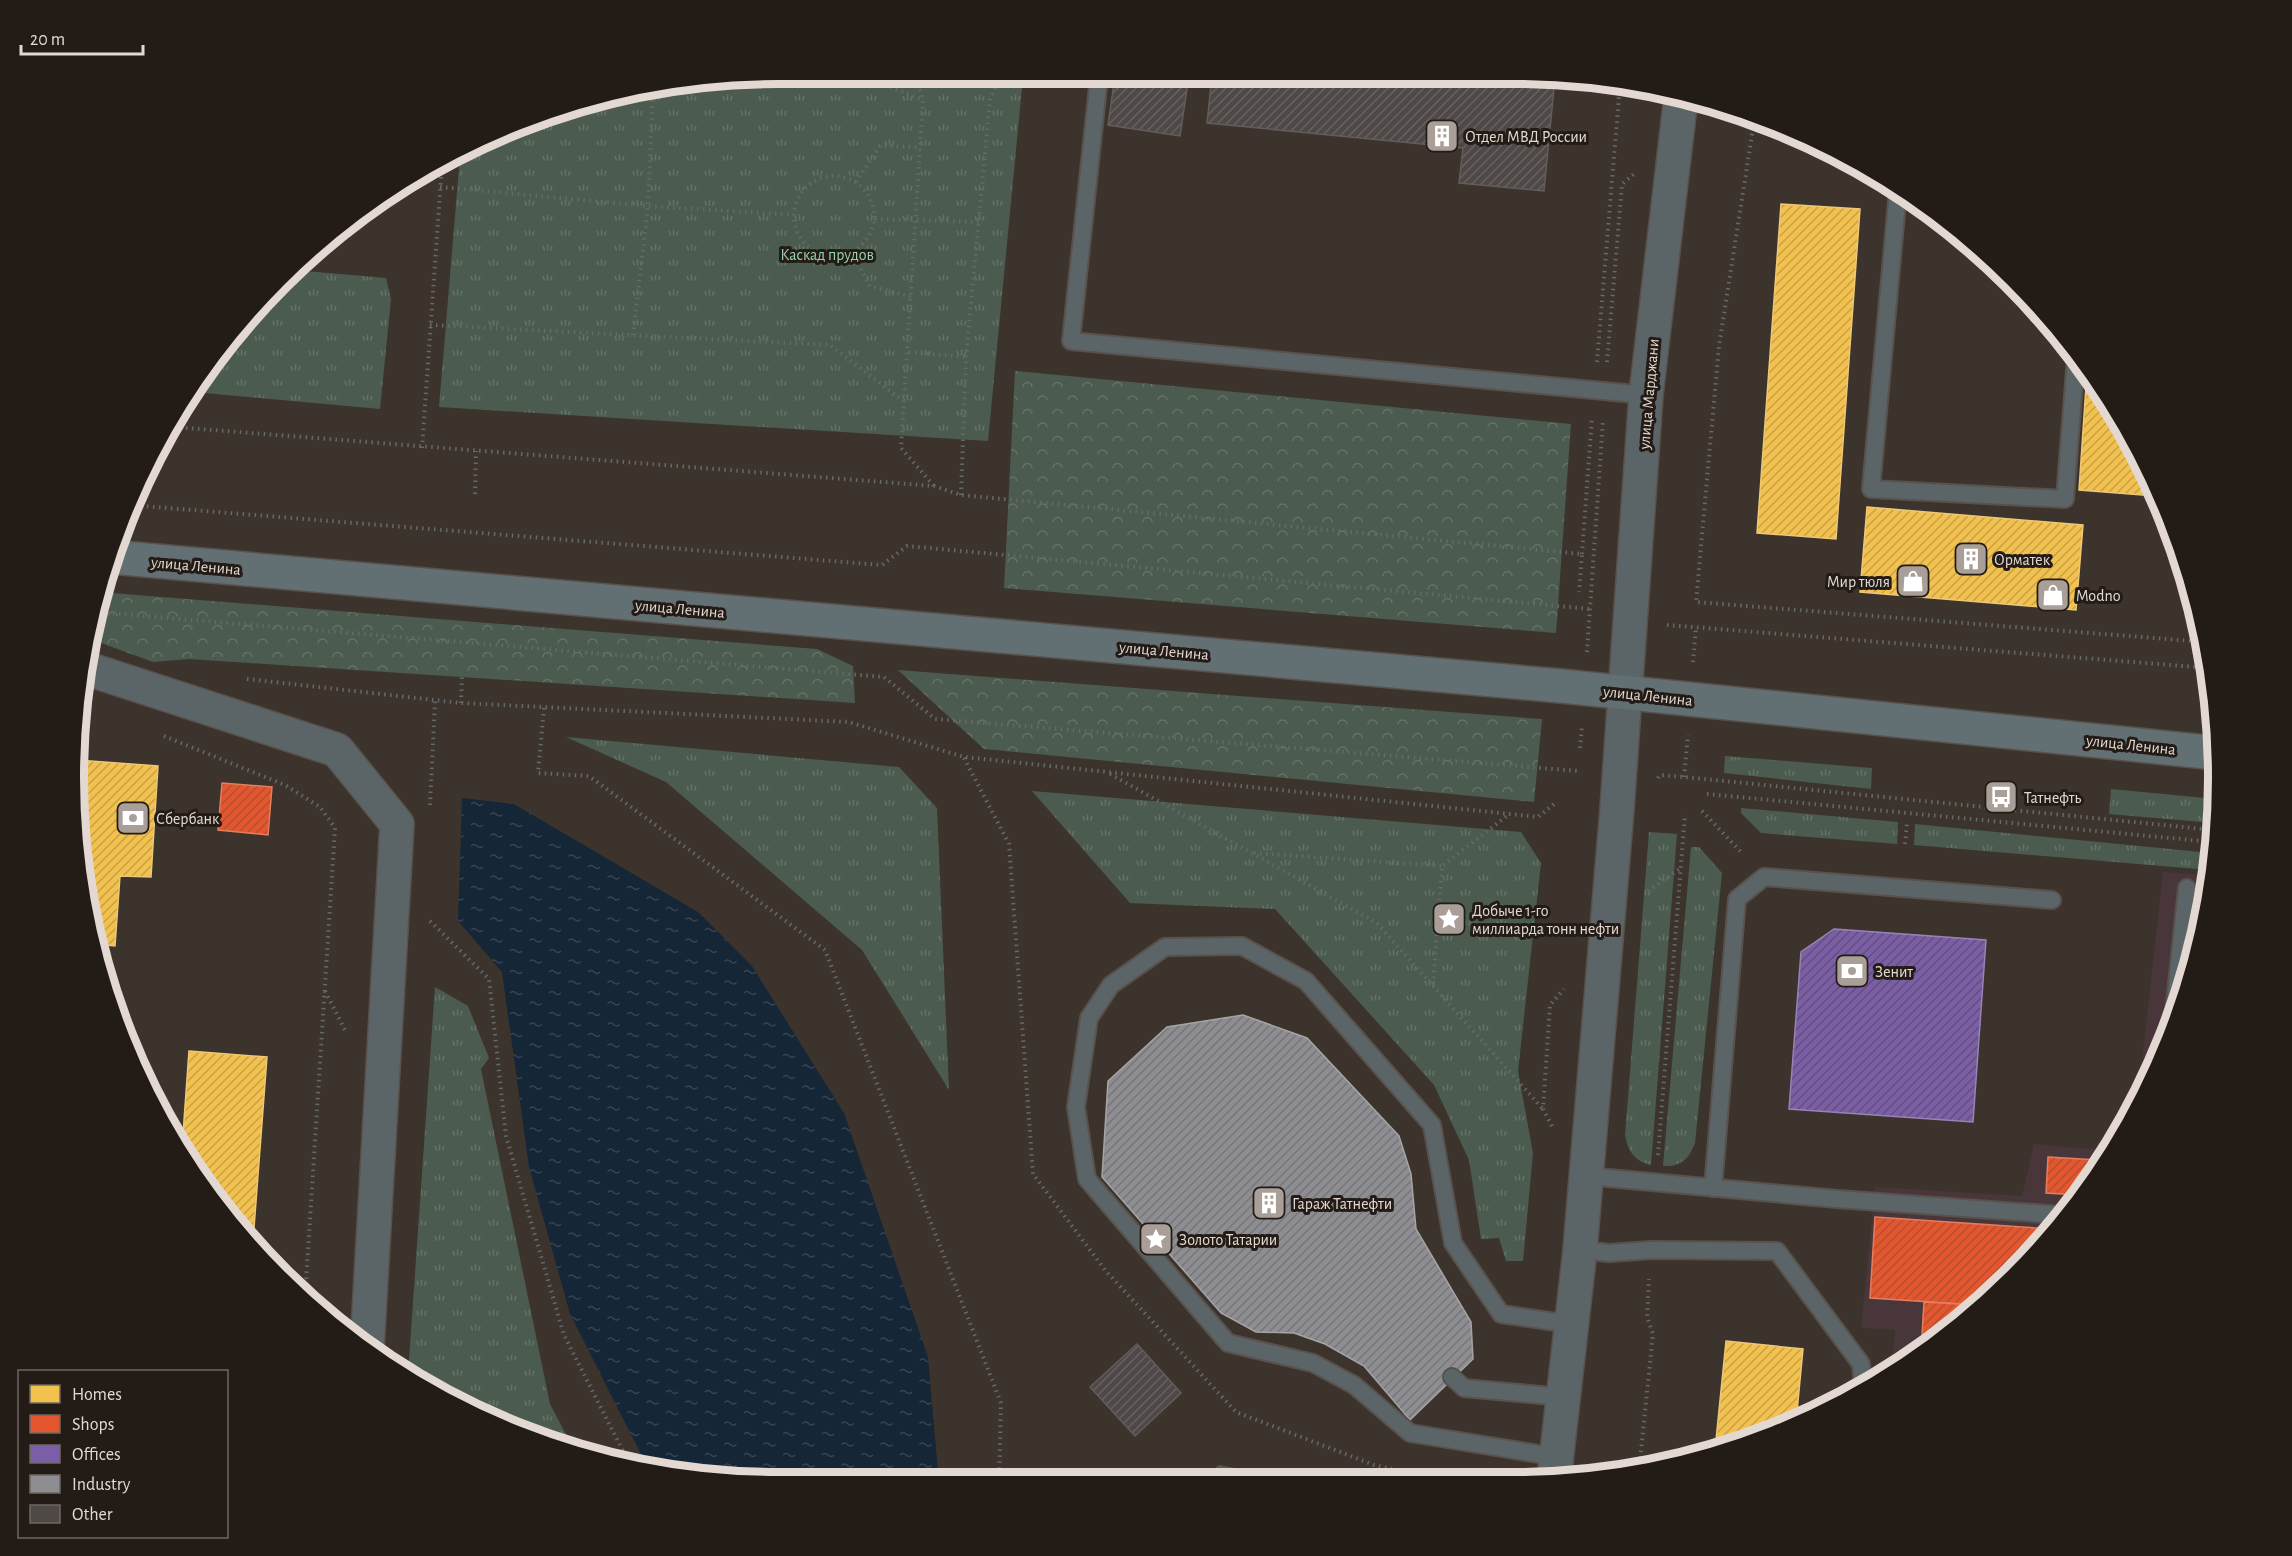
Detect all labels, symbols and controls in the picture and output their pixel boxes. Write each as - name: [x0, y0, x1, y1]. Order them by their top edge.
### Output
- scale bar: [21, 18, 142, 56]
- text: 20 m: [30, 31, 65, 49]
- building icon: Отдел МВД России: [1424, 118, 1460, 154]
- place label: Отдел МВД России: [1465, 129, 1587, 145]
- park label: Каскад прудов: [780, 247, 874, 264]
- street label: улица Марджани: [1636, 338, 1663, 451]
- building icon: Орматек: [1953, 541, 1989, 577]
- place label: Орматек: [1994, 552, 2051, 568]
- street label: улица Ленина: [149, 554, 241, 579]
- shop icon: Мир тюля: [1895, 563, 1931, 599]
- place label: Мир тюля: [1827, 574, 1890, 590]
- shop icon: Modno: [2035, 577, 2071, 613]
- place label: Modno: [2076, 588, 2121, 604]
- street label: улица Ленина: [633, 597, 725, 622]
- street label: улица Ленина: [1117, 639, 1209, 664]
- street label: улица Ленина: [1601, 683, 1693, 710]
- street label: улица Ленина: [2084, 732, 2176, 759]
- bus stop icon: Татнефть: [1983, 779, 2019, 815]
- place label: Татнефть: [2024, 790, 2082, 806]
- bank icon: Сбербанк: [115, 800, 151, 836]
- place label: Сбербанк: [156, 811, 220, 827]
- place icon: Добыче 1-го миллиарда тонн нефти: [1431, 901, 1467, 937]
- place label: Добыче 1-го миллиарда тонн нефти: [1472, 903, 1619, 937]
- bank icon: Зенит: [1834, 953, 1870, 989]
- place label: Зенит: [1875, 964, 1913, 980]
- building icon: Гараж Татнефти: [1251, 1185, 1287, 1221]
- place label: Гараж Татнефти: [1292, 1196, 1392, 1212]
- place icon: Золото Татарии: [1138, 1221, 1174, 1257]
- place label: Золото Татарии: [1179, 1232, 1277, 1248]
- legend: [18, 1370, 228, 1538]
- text: Homes: [72, 1386, 122, 1404]
- text: Shops: [72, 1416, 114, 1434]
- text: Offices: [72, 1446, 121, 1464]
- text: Industry: [72, 1476, 131, 1494]
- text: Other: [72, 1506, 113, 1524]

